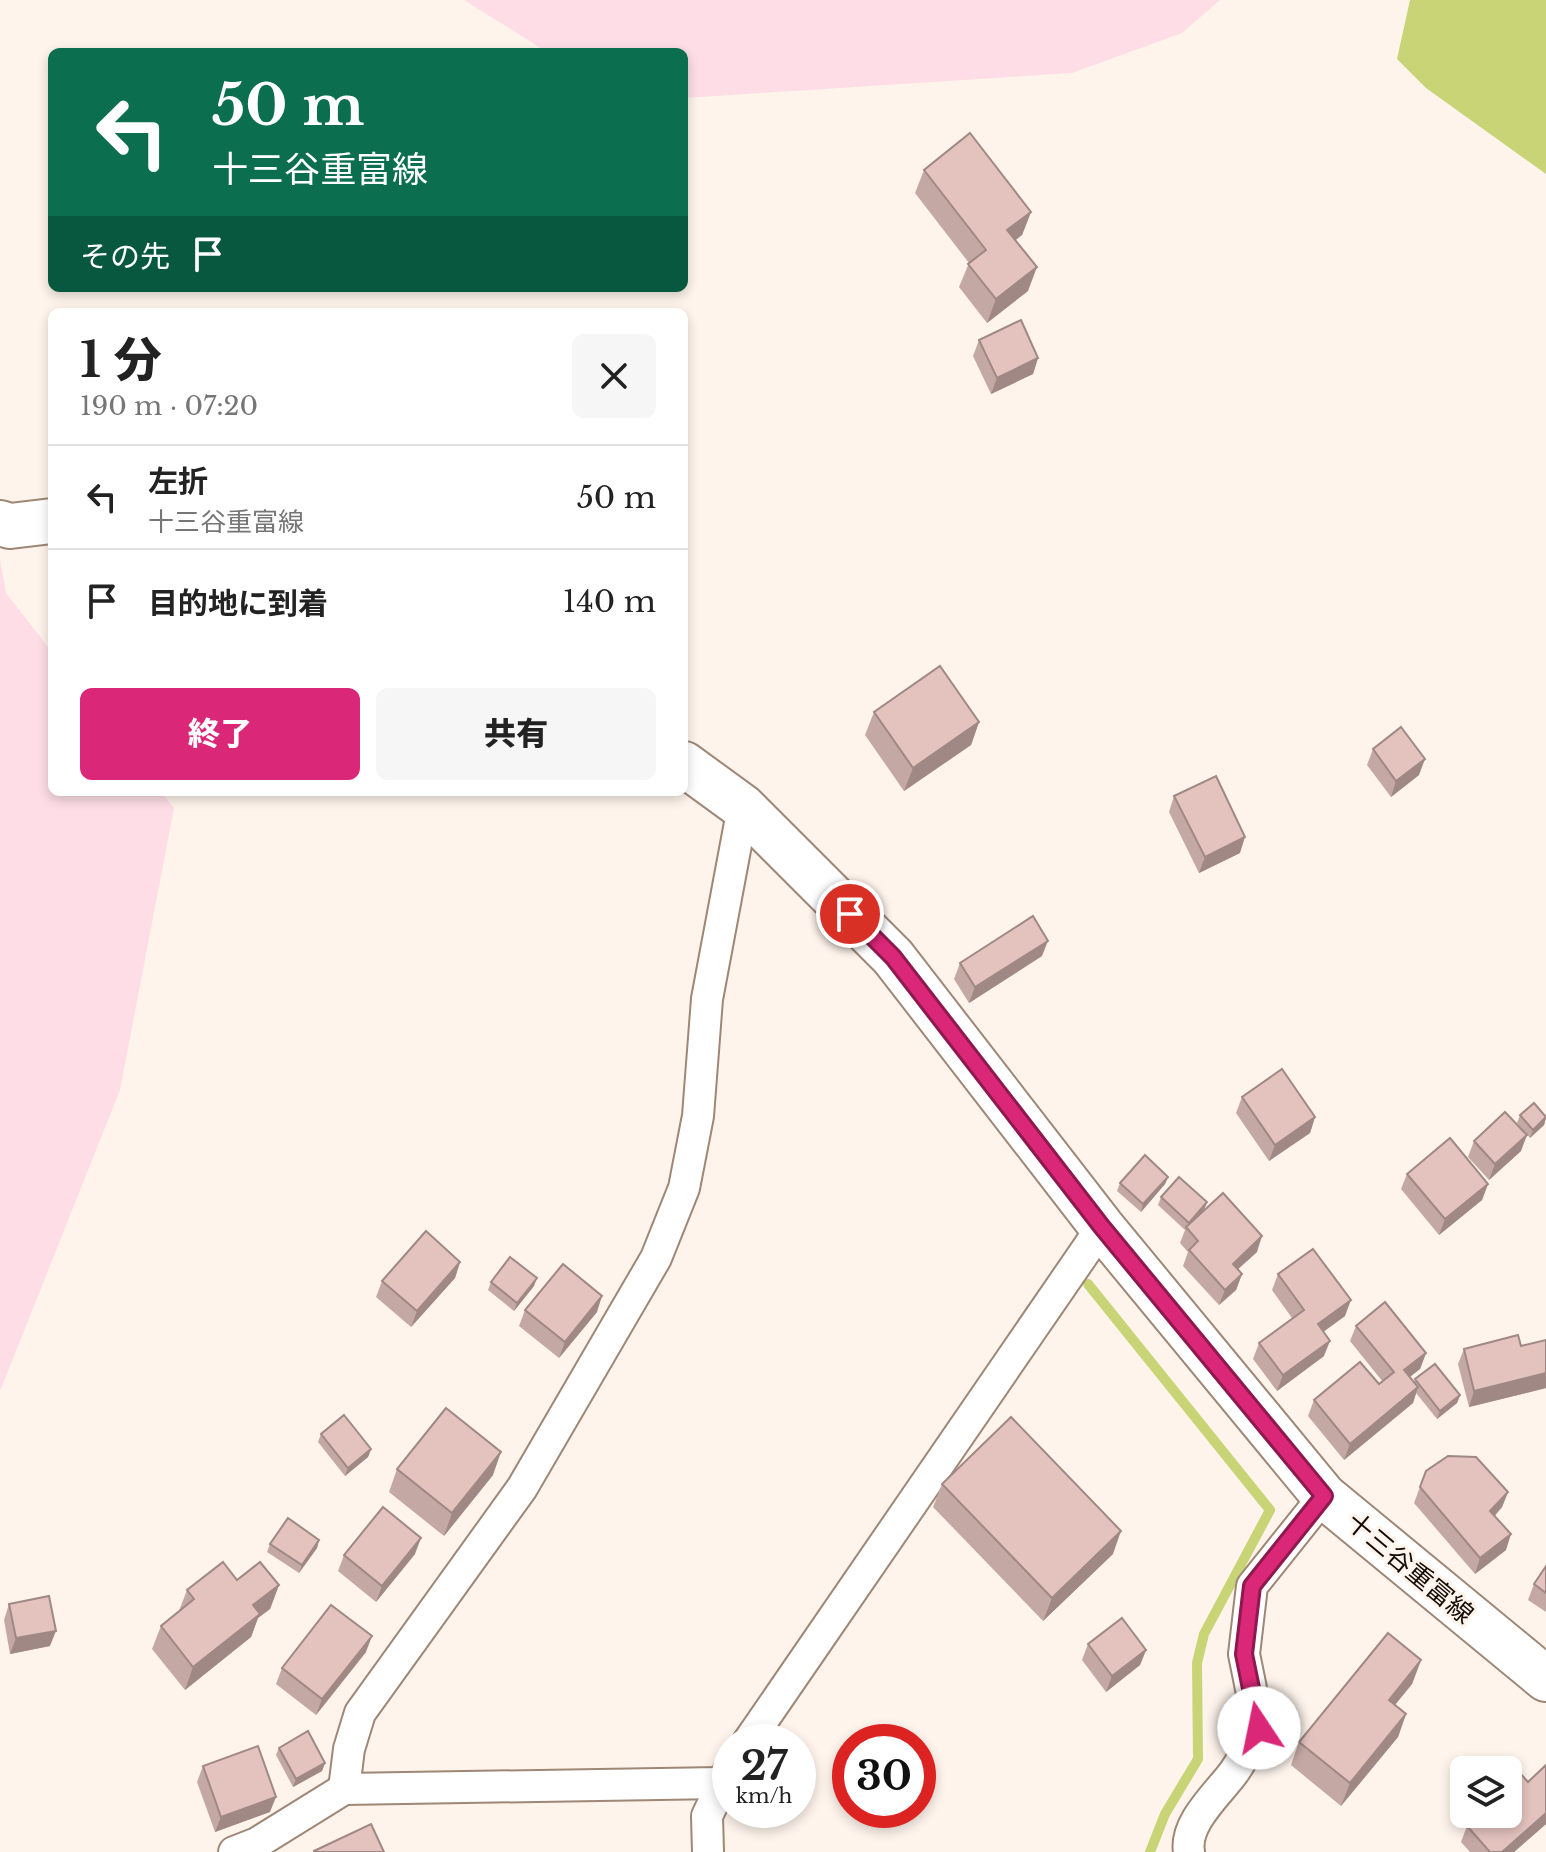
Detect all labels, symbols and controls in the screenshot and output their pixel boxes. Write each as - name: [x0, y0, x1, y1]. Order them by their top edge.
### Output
- text: 50 m: [212, 71, 364, 140]
- icon: left: [80, 80, 184, 184]
- text: 十三谷重富線: [212, 147, 428, 192]
- icon: arrive: [186, 232, 230, 276]
- text: その先: [80, 238, 170, 275]
- text: 1 分: [80, 330, 162, 390]
- button: close: [572, 334, 656, 418]
- text: 190 m · 07:20: [80, 390, 258, 422]
- text: 左折: [148, 463, 208, 500]
- icon: left: [80, 475, 124, 519]
- text: 50 m: [577, 479, 656, 516]
- text: 十三谷重富線: [148, 506, 304, 538]
- icon: arrive: [80, 579, 124, 623]
- text: 140 m: [563, 583, 656, 620]
- text: 目的地に到着: [148, 585, 328, 622]
- button: 終了: [80, 688, 360, 780]
- button: 共有: [376, 688, 656, 780]
- pin: [816, 880, 884, 948]
- icon: arrive: [828, 892, 872, 936]
- street label: 十三谷重富線: [1340, 1506, 1480, 1630]
- position arrow: [1217, 1686, 1301, 1770]
- speed limit sign: 30: [832, 1724, 936, 1828]
- text: 27: [741, 1741, 787, 1791]
- map controls: [1450, 1756, 1522, 1828]
- button: layers: [1450, 1756, 1522, 1828]
- text: km/h: [736, 1784, 792, 1808]

